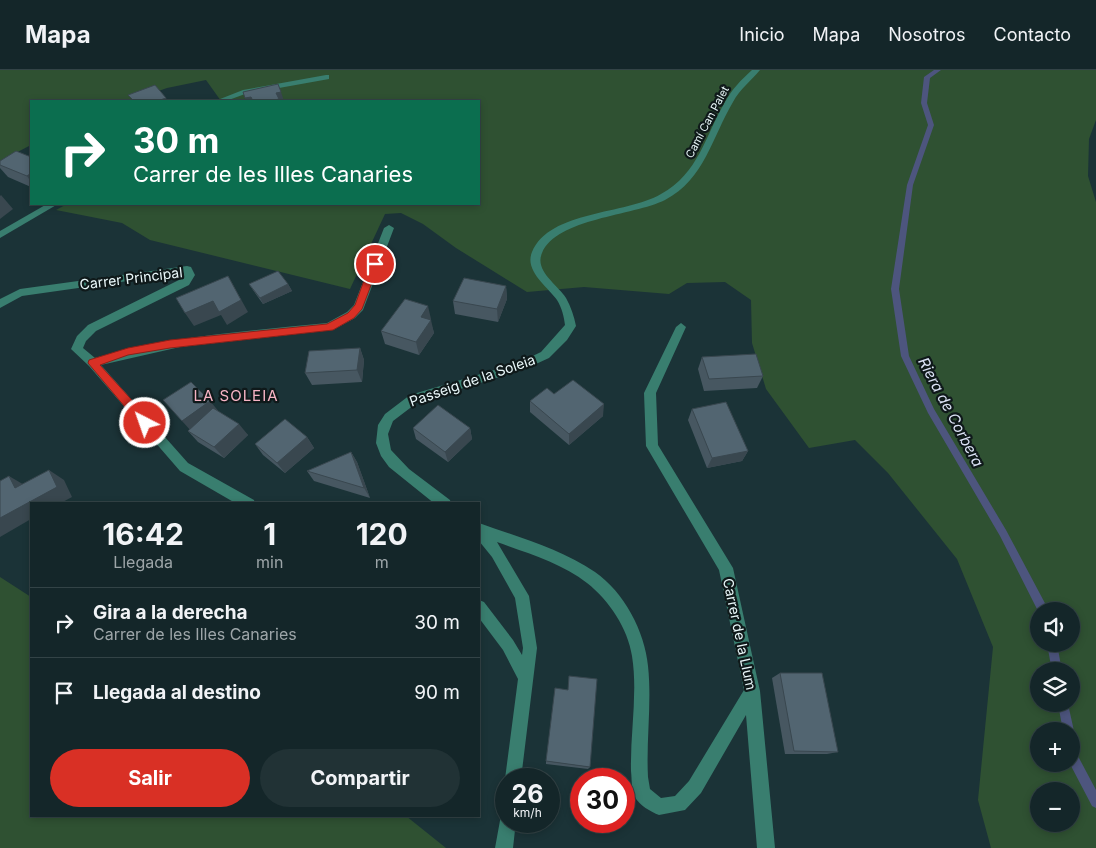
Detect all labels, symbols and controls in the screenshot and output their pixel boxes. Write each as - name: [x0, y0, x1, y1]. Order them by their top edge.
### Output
- text: Mapa: [25, 20, 91, 49]
- text: Inicio: [739, 24, 785, 45]
- text: Mapa: [813, 24, 860, 45]
- text: Nosotros: [888, 24, 966, 45]
- text: Contacto: [994, 24, 1071, 45]
- street label: Camí Can Palet: [682, 83, 732, 160]
- text: 30 m: [133, 119, 219, 161]
- icon: right: [50, 120, 115, 185]
- text: Carrer de les Illes Canaries: [133, 161, 413, 187]
- pin: [354, 243, 396, 285]
- icon: arrive: [361, 250, 389, 278]
- street label: Carrer Principal: [79, 263, 183, 293]
- street label: Passeig de la Soleia: [407, 351, 537, 409]
- water label: Riera de Corbera: [914, 354, 988, 470]
- district label: LA SOLEIA: [193, 386, 279, 405]
- position arrow: [118, 396, 170, 448]
- text: 16:42: [102, 516, 184, 552]
- text: 1: [263, 516, 276, 552]
- text: 120: [356, 516, 408, 552]
- text: Llegada: [113, 552, 173, 572]
- text: min: [256, 552, 283, 572]
- text: m: [375, 552, 389, 572]
- street label: Carrer de la Llum: [720, 577, 760, 691]
- text: Gira a la derecha: [93, 601, 248, 624]
- map controls: [1030, 602, 1080, 832]
- button: sound: [1030, 602, 1080, 652]
- icon: right: [50, 609, 78, 637]
- text: 30 m: [414, 611, 460, 634]
- text: Carrer de les Illes Canaries: [93, 624, 297, 644]
- button: layers: [1030, 662, 1080, 712]
- icon: arrive: [50, 679, 78, 707]
- text: Llegada al destino: [93, 681, 261, 704]
- text: 90 m: [414, 681, 460, 704]
- button: +: [1030, 722, 1080, 772]
- button: Salir: [50, 749, 250, 807]
- button: Compartir: [260, 749, 460, 807]
- speed limit sign: 30: [570, 768, 635, 833]
- text: 26: [512, 779, 543, 809]
- button: −: [1030, 782, 1080, 832]
- text: km/h: [513, 805, 542, 820]

